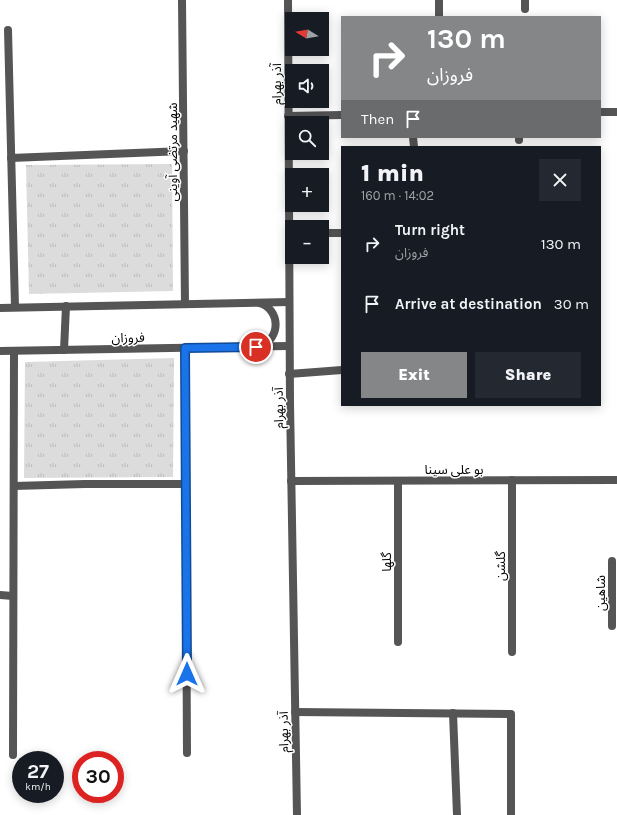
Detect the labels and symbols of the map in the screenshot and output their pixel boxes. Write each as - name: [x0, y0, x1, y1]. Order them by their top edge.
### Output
- north arrow: [285, 12, 329, 56]
- street label: آذر بهرام: [269, 62, 286, 105]
- street label: شهید مرتضی آوینی: [165, 103, 181, 201]
- street label: فروزان: [111, 330, 145, 346]
- pin: [239, 330, 273, 364]
- street label: آذر بهرام: [271, 386, 288, 429]
- street label: بو علی سینا: [424, 462, 484, 478]
- street label: گلشن: [493, 550, 509, 581]
- street label: گلها: [379, 552, 395, 572]
- street label: شاهین: [593, 575, 609, 611]
- position arrow: [166, 653, 208, 695]
- street label: آذر بهرام: [276, 710, 293, 753]
- speed limit sign: 30: [72, 751, 124, 803]

